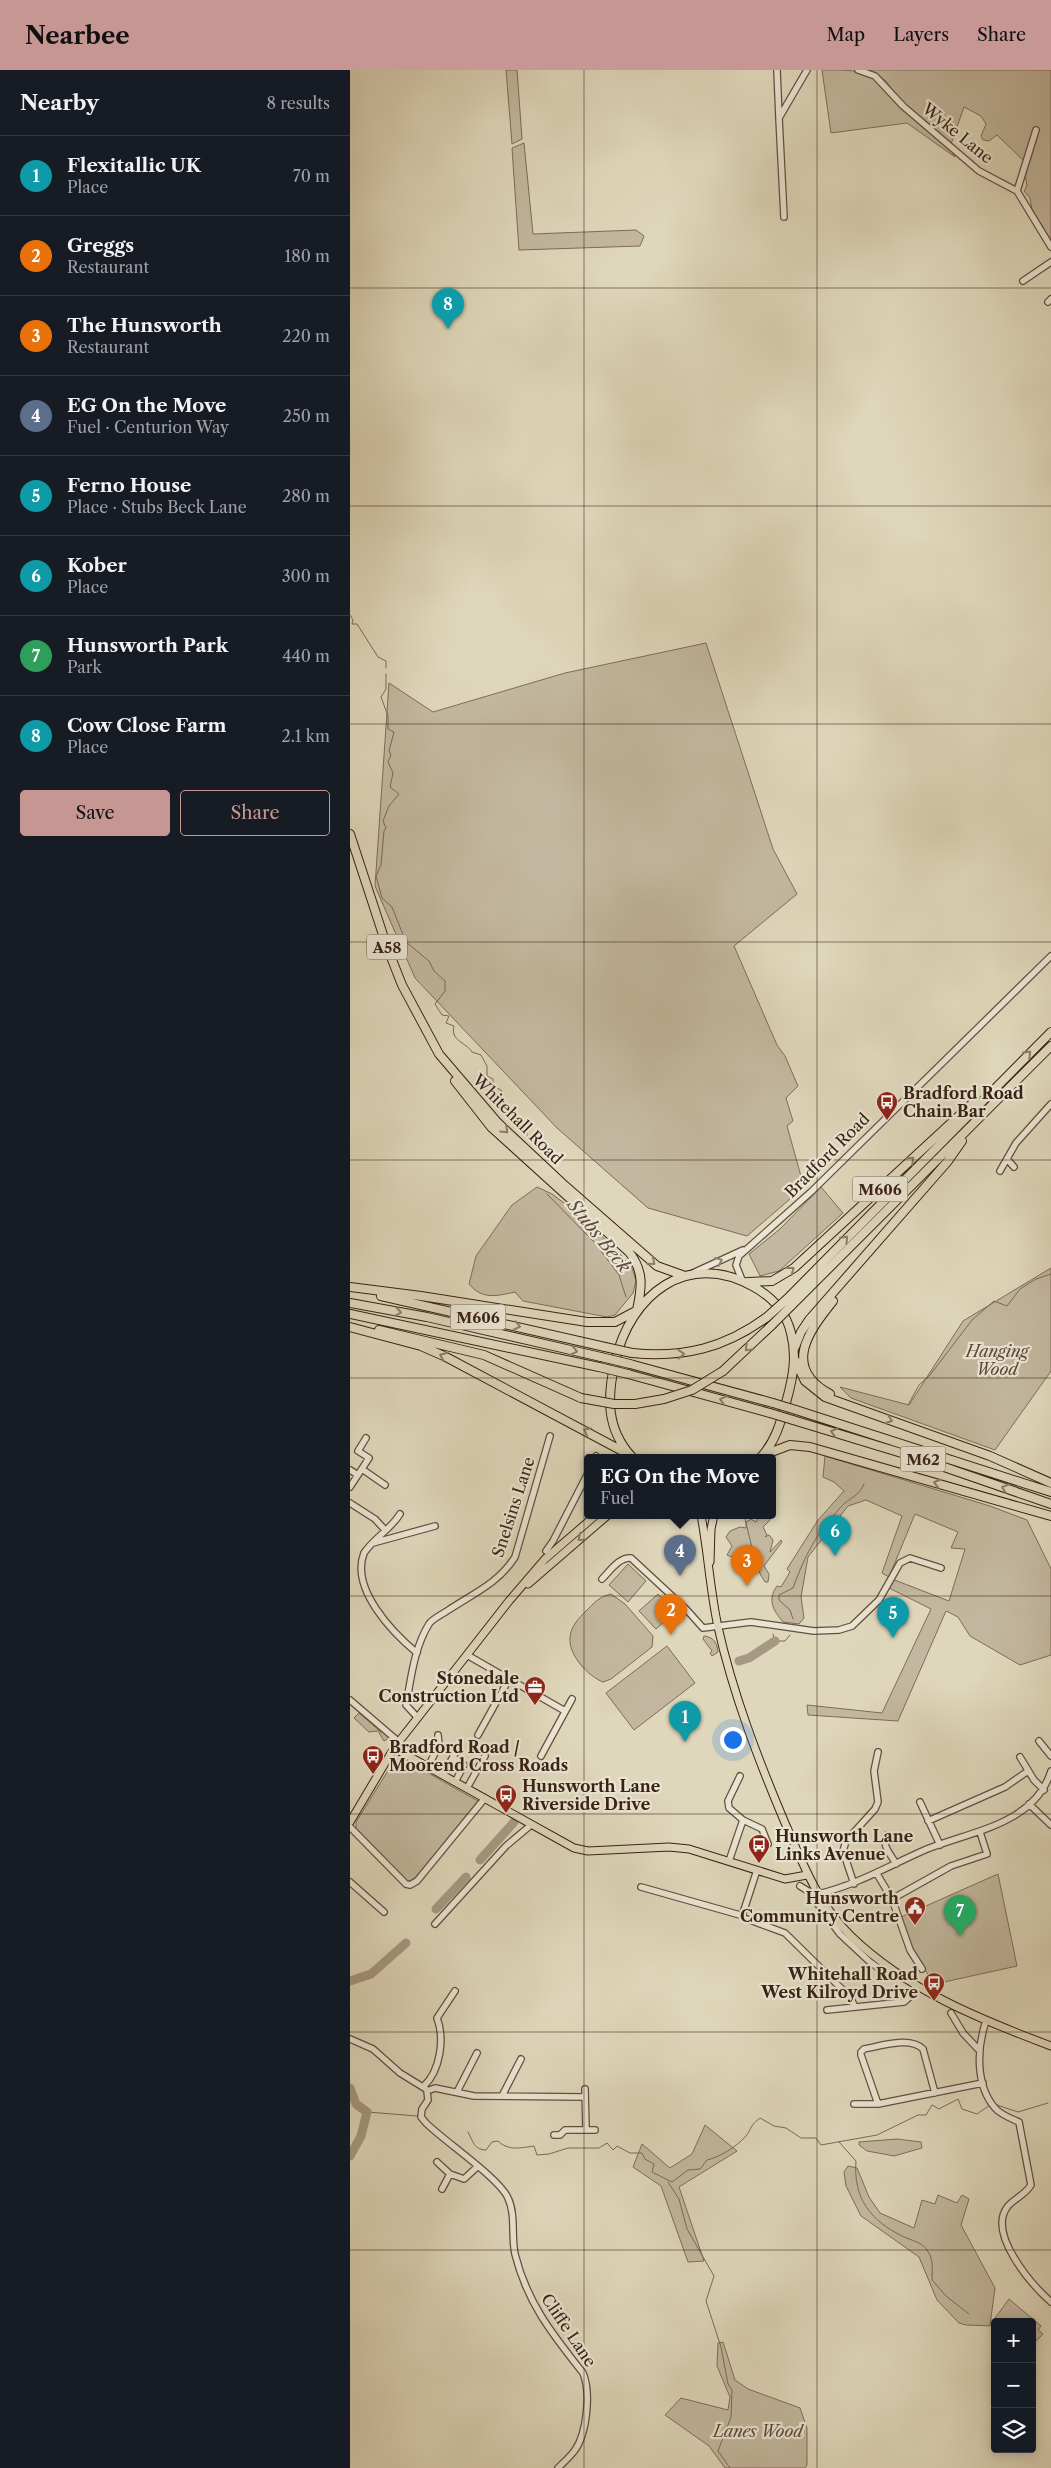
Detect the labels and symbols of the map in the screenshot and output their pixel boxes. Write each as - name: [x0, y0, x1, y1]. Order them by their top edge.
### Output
- street label: Wyke Lane: [918, 98, 997, 168]
- pin: 8: [432, 288, 464, 329]
- road number: A58: [367, 934, 407, 960]
- one-way arrow: [1022, 1051, 1031, 1060]
- street label: Whitehall Road: [468, 1069, 567, 1168]
- place label: Bradford Road Chain Bar: [903, 1083, 1024, 1121]
- bus stop icon: Bradford Road Chain Bar: [875, 1090, 899, 1121]
- street label: Bradford Road: [781, 1108, 874, 1201]
- one-way arrow: [500, 1124, 509, 1133]
- one-way arrow: [906, 1157, 915, 1166]
- road number: M606: [852, 1176, 908, 1202]
- water label: Stubs Beck: [562, 1194, 636, 1278]
- one-way arrow: [839, 1236, 848, 1245]
- one-way arrow: [646, 1256, 655, 1265]
- one-way arrow: [714, 1256, 723, 1267]
- one-way arrow: [785, 1267, 795, 1276]
- road number: M606: [450, 1304, 506, 1330]
- one-way arrow: [394, 1306, 402, 1316]
- one-way arrow: [513, 1320, 522, 1330]
- park label: Hanging Wood: [964, 1341, 1030, 1379]
- one-way arrow: [745, 1343, 754, 1352]
- one-way arrow: [569, 1345, 578, 1356]
- one-way arrow: [677, 1348, 685, 1359]
- one-way arrow: [439, 1352, 448, 1362]
- one-way arrow: [720, 1396, 728, 1406]
- one-way arrow: [884, 1414, 892, 1424]
- one-way arrow: [583, 1427, 592, 1437]
- one-way arrow: [830, 1428, 838, 1438]
- road number: M62: [900, 1446, 946, 1472]
- street label: Snelsins Lane: [487, 1454, 539, 1560]
- one-way arrow: [933, 1478, 942, 1488]
- one-way arrow: [1001, 1484, 1010, 1494]
- pin: 6: [819, 1515, 851, 1556]
- one-way arrow: [577, 1533, 586, 1542]
- pin: 4: [664, 1535, 696, 1576]
- pin: 3: [731, 1545, 763, 1586]
- pin: 2: [655, 1594, 687, 1635]
- pin: 5: [877, 1597, 909, 1638]
- place label: Stonedale Construction Ltd: [379, 1668, 519, 1706]
- office icon: Stonedale Construction Ltd: [523, 1675, 547, 1706]
- pin: 1: [669, 1701, 701, 1742]
- your location: [720, 1727, 746, 1753]
- place label: Bradford Road / Moorend Cross Roads: [389, 1737, 568, 1775]
- bus stop icon: Bradford Road / Moorend Cross Roads: [361, 1744, 385, 1775]
- place label: Hunsworth Lane Riverside Drive: [522, 1776, 661, 1814]
- bus stop icon: Hunsworth Lane Riverside Drive: [494, 1783, 518, 1814]
- place label: Hunsworth Lane Links Avenue: [775, 1826, 914, 1864]
- bus stop icon: Hunsworth Lane Links Avenue: [747, 1833, 771, 1864]
- place label: Hunsworth Community Centre: [740, 1888, 899, 1926]
- public building icon: Hunsworth Community Centre: [903, 1895, 927, 1926]
- pin: 7: [944, 1895, 976, 1936]
- place label: Whitehall Road West Kilroyd Drive: [760, 1964, 918, 2002]
- bus stop icon: Whitehall Road West Kilroyd Drive: [922, 1971, 946, 2002]
- street label: Cliffe Lane: [537, 2290, 601, 2370]
- park label: Lanes Wood: [711, 2421, 804, 2441]

